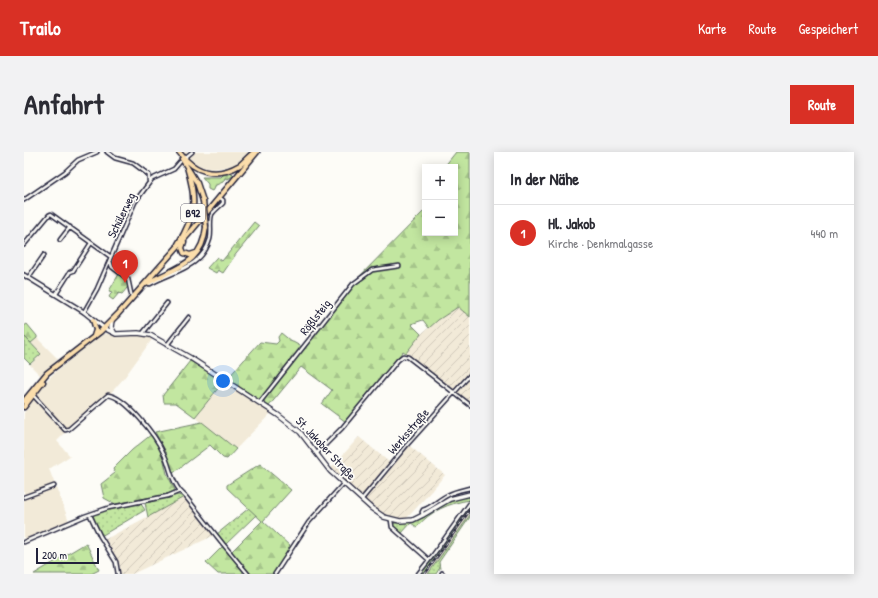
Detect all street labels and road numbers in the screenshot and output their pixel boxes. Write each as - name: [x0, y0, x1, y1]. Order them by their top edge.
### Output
- street label: Schülerweg: [103, 190, 139, 240]
- road number: B92: [181, 204, 205, 222]
- street label: Rößlsteig: [296, 295, 334, 339]
- street label: Werksstraße: [383, 404, 433, 458]
- street label: St. Jakober Straße: [292, 413, 360, 484]

